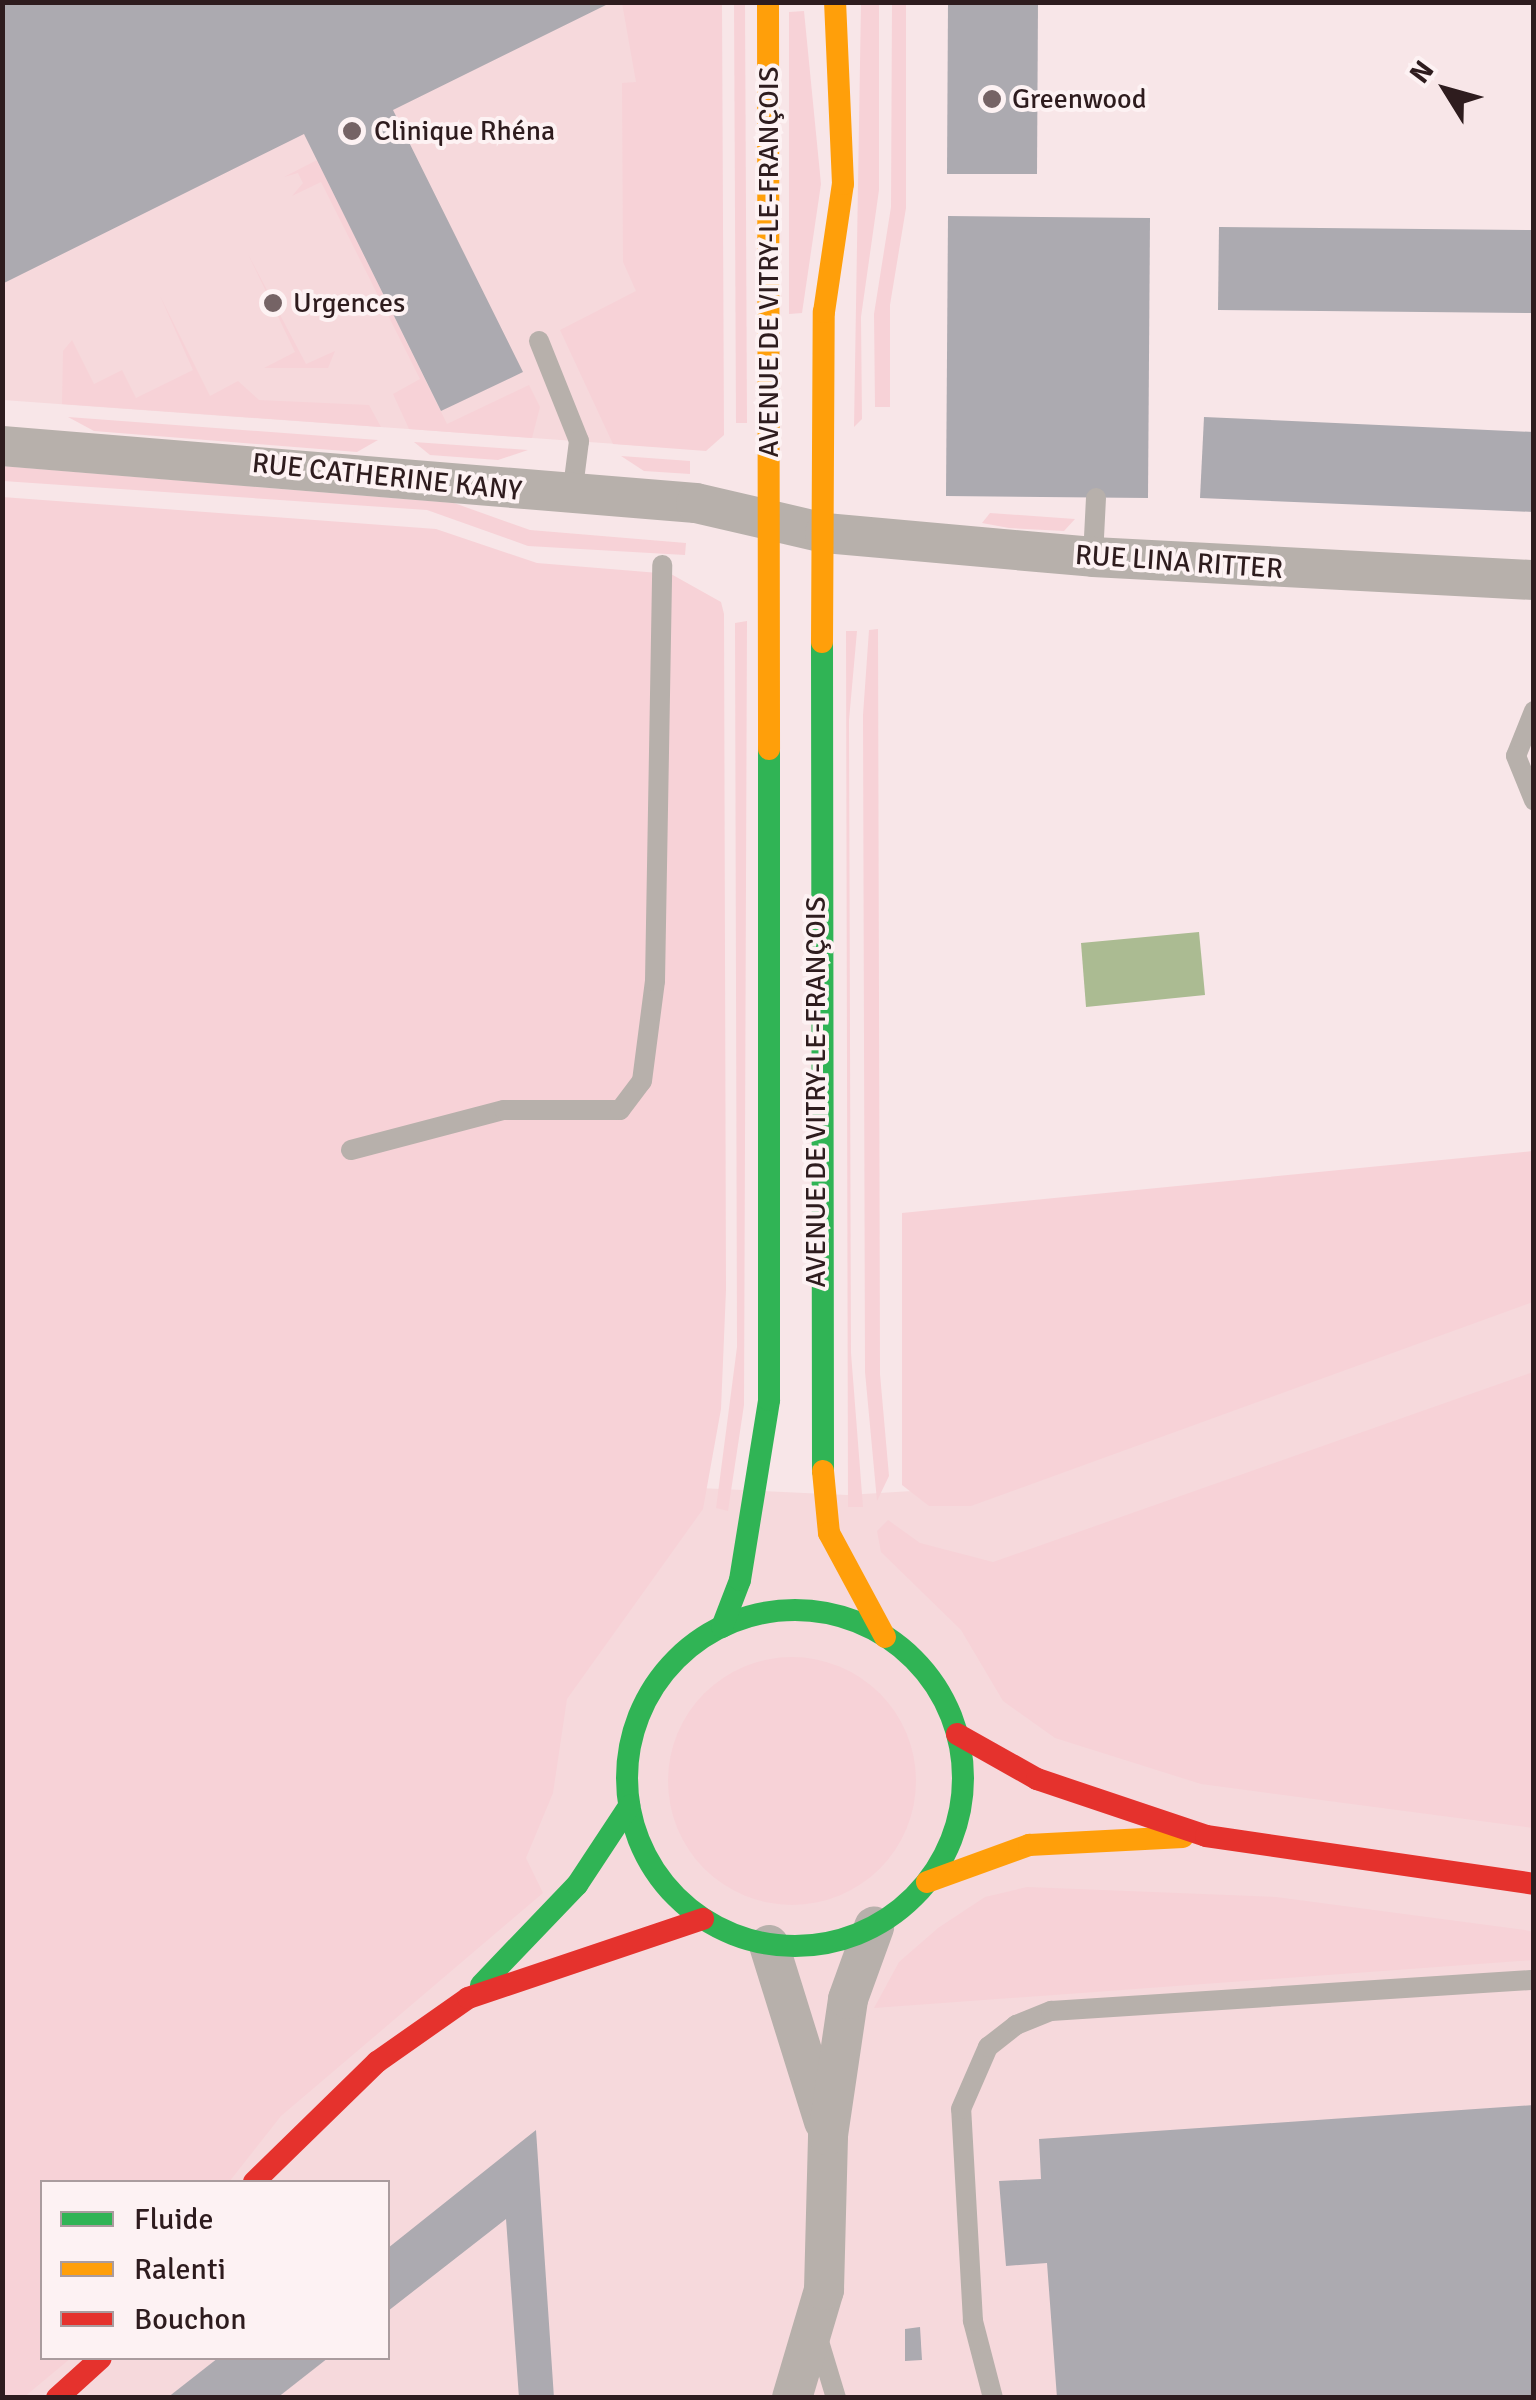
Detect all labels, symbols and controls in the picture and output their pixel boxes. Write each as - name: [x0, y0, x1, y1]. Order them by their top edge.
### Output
- north arrow: [1396, 40, 1496, 140]
- text: N: [1403, 54, 1441, 90]
- street label: AVENUE DE VITRY-LE-FRANÇOIS: [752, 67, 786, 457]
- place label: Greenwood: [1012, 82, 1146, 116]
- marker: Greenwood: [981, 88, 1003, 110]
- place label: Clinique Rhéna: [374, 114, 555, 148]
- marker: Clinique Rhéna: [339, 118, 365, 144]
- place label: Urgences: [293, 286, 405, 320]
- marker: Urgences: [262, 292, 284, 314]
- street label: RUE CATHERINE KANY: [250, 446, 524, 508]
- street label: RUE LINA RITTER: [1074, 538, 1284, 586]
- street label: AVENUE DE VITRY-LE-FRANÇOIS: [799, 897, 833, 1287]
- legend: [40, 2180, 390, 2360]
- text: Fluide: [134, 2201, 213, 2238]
- text: Ralenti: [134, 2251, 226, 2288]
- text: Bouchon: [134, 2301, 247, 2338]

